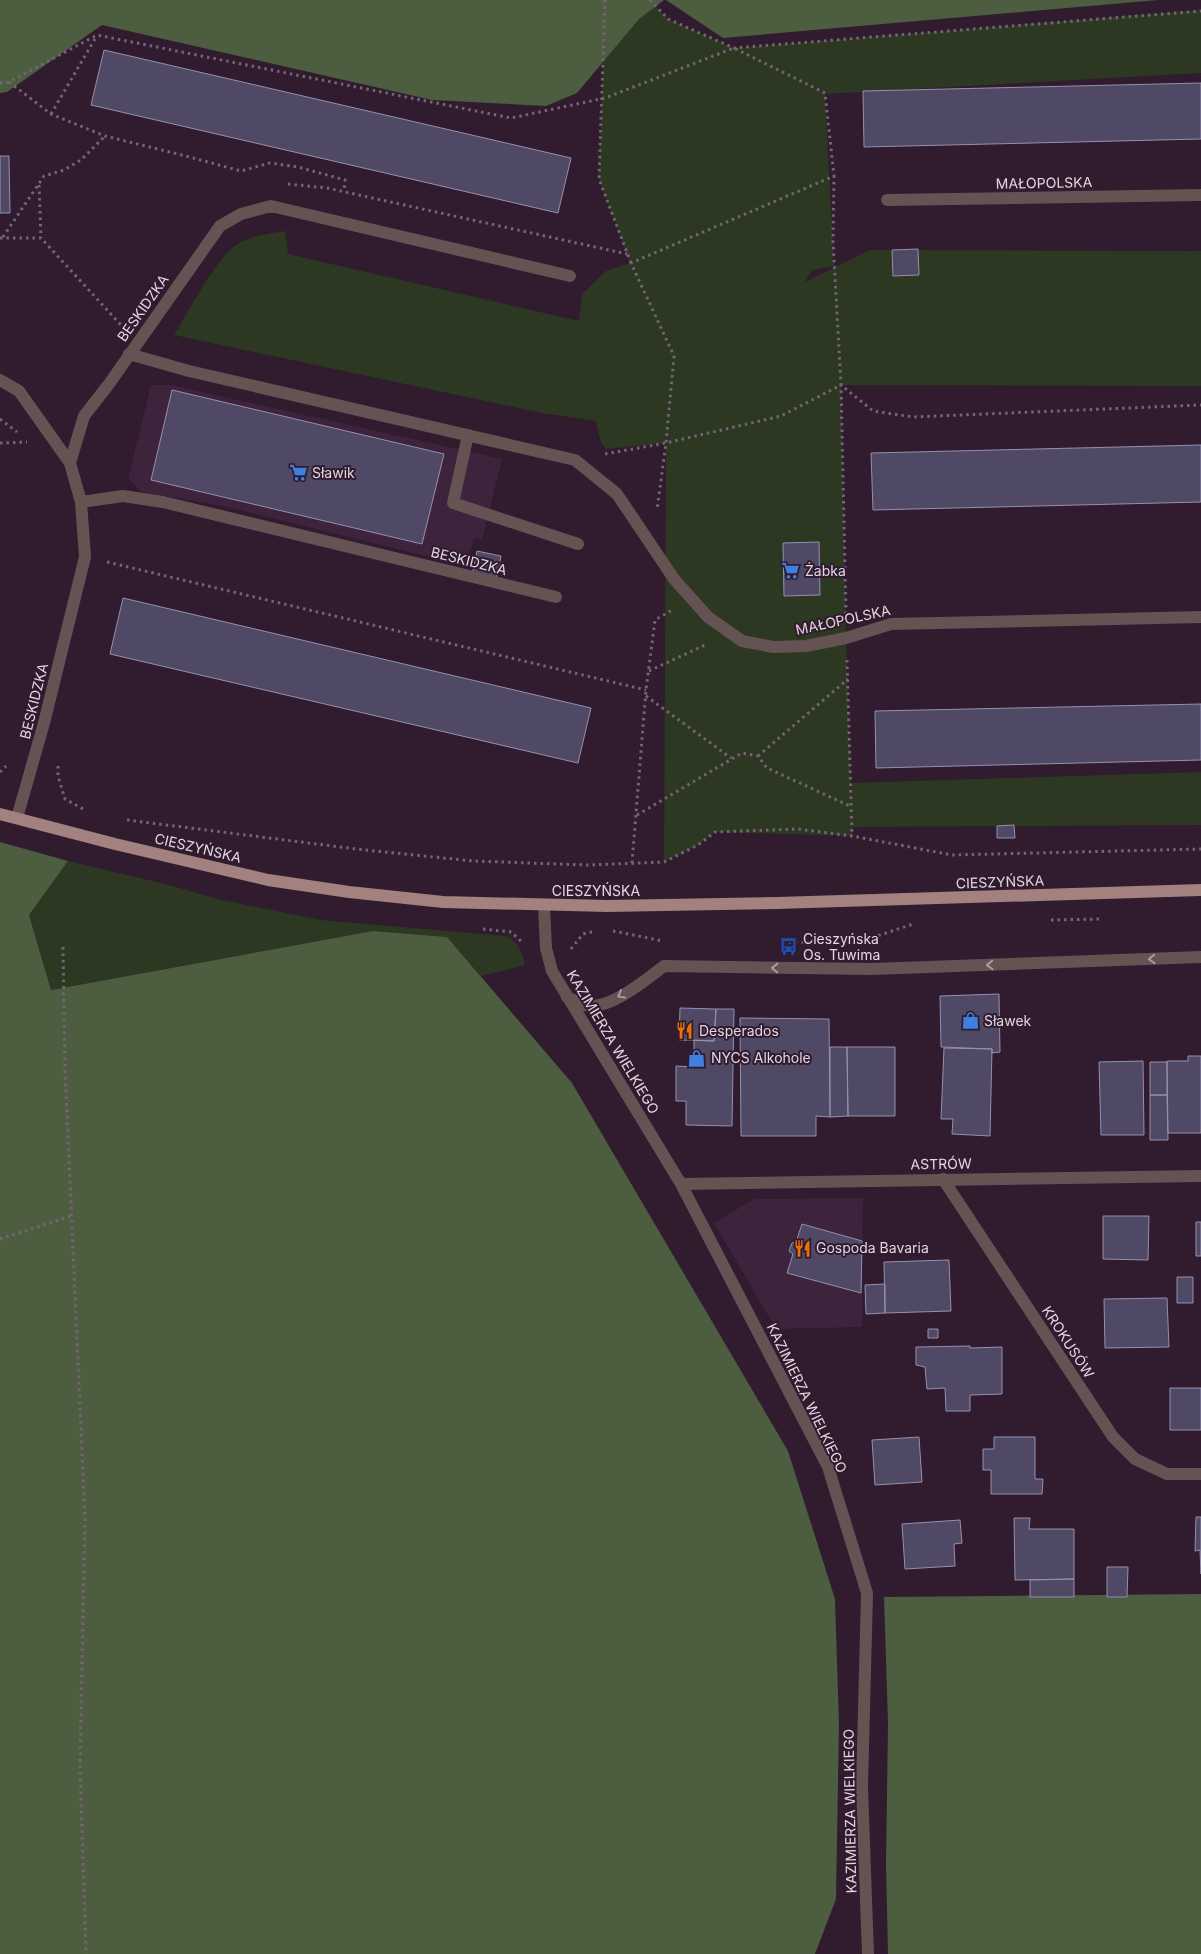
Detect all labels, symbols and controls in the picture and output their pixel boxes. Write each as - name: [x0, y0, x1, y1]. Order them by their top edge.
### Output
- street label: MAŁOPOLSKA: [996, 173, 1093, 192]
- street label: BESKIDZKA: [113, 271, 172, 344]
- supermarket icon: Sławik: [288, 463, 308, 483]
- place label: Sławik: [312, 464, 355, 481]
- street label: BESKIDZKA: [429, 543, 509, 578]
- supermarket icon: Żabka: [781, 561, 801, 581]
- place label: Żabka: [805, 562, 846, 579]
- street label: MAŁOPOLSKA: [794, 601, 892, 638]
- street label: BESKIDZKA: [16, 661, 51, 741]
- street label: CIESZYŃSKA: [153, 829, 243, 866]
- street label: CIESZYŃSKA: [956, 871, 1045, 892]
- street label: CIESZYŃSKA: [552, 882, 640, 899]
- place label: Cieszyńska Os. Tuwima: [803, 930, 880, 963]
- bus stop icon: Cieszyńska Os. Tuwima: [779, 937, 799, 957]
- one-way arrow: [1148, 954, 1156, 964]
- one-way arrow: [986, 960, 994, 970]
- one-way arrow: [771, 963, 778, 973]
- street label: KAZIMIERZA WIELKIEGO: [564, 967, 663, 1117]
- one-way arrow: [618, 988, 627, 998]
- shop icon: Sławek: [960, 1011, 980, 1031]
- place label: Sławek: [984, 1012, 1032, 1029]
- restaurant icon: Desperados: [675, 1021, 695, 1041]
- place label: Desperados: [699, 1022, 779, 1039]
- shop icon: NYCS Alkohole: [687, 1048, 707, 1068]
- place label: NYCS Alkohole: [711, 1049, 811, 1066]
- street label: ASTRÓW: [910, 1154, 972, 1173]
- restaurant icon: Gospoda Bavaria: [792, 1238, 812, 1258]
- place label: Gospoda Bavaria: [816, 1239, 929, 1256]
- street label: KROKUSÓW: [1039, 1303, 1098, 1381]
- street label: KAZIMIERZA WIELKIEGO: [764, 1320, 851, 1475]
- street label: KAZIMIERZA WIELKIEGO: [840, 1729, 859, 1893]

